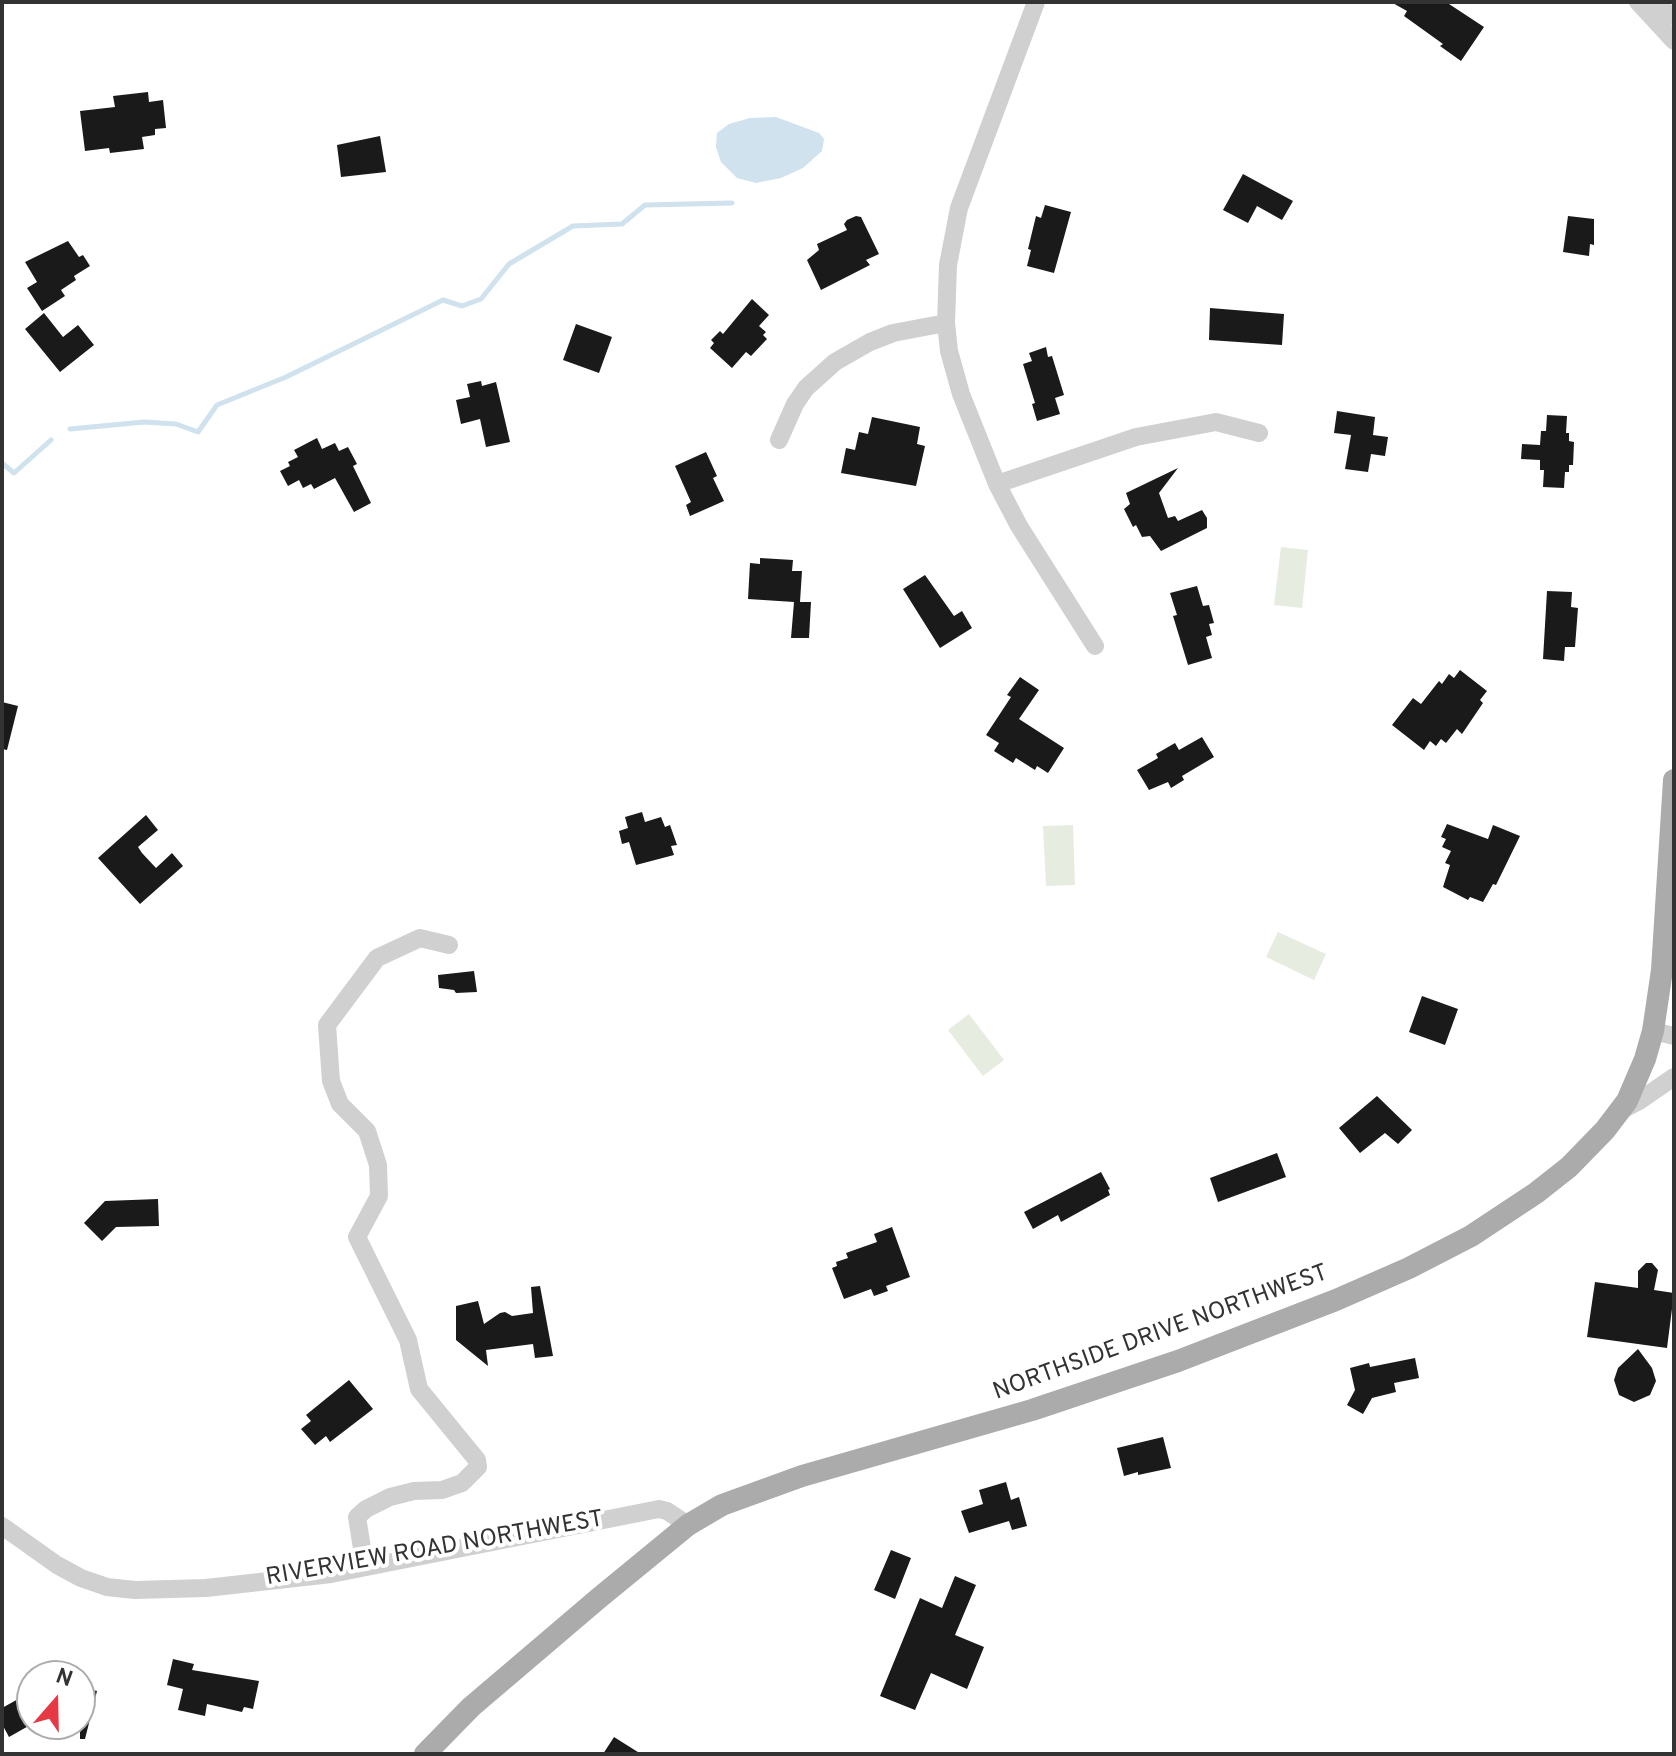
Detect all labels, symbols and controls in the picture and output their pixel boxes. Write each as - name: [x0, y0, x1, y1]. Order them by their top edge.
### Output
- street label: NORTHSIDE DRIVE NORTHWEST: [990, 1260, 1332, 1408]
- street label: RIVERVIEW ROAD NORTHWEST: [264, 1506, 606, 1594]
- north arrow: [16, 1660, 96, 1740]
- text: N: [52, 1663, 76, 1694]

